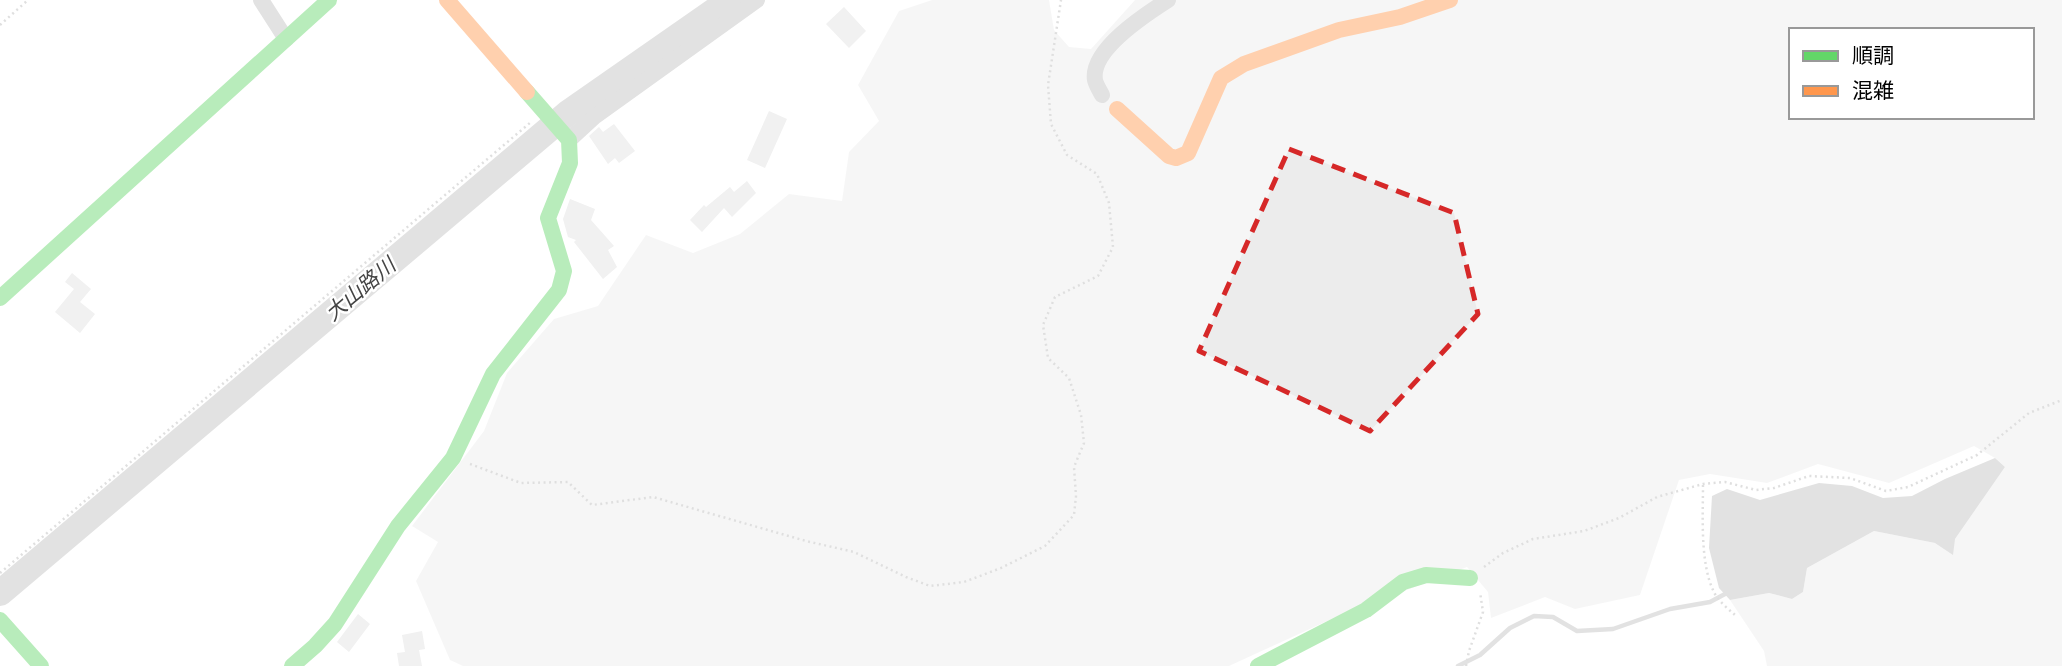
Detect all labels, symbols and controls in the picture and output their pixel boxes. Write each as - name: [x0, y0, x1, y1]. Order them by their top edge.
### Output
- legend: [1789, 28, 2034, 119]
- text: 順調: [1852, 43, 1894, 68]
- text: 混雑: [1852, 78, 1894, 103]
- water label: 大山路川: [320, 251, 402, 326]

